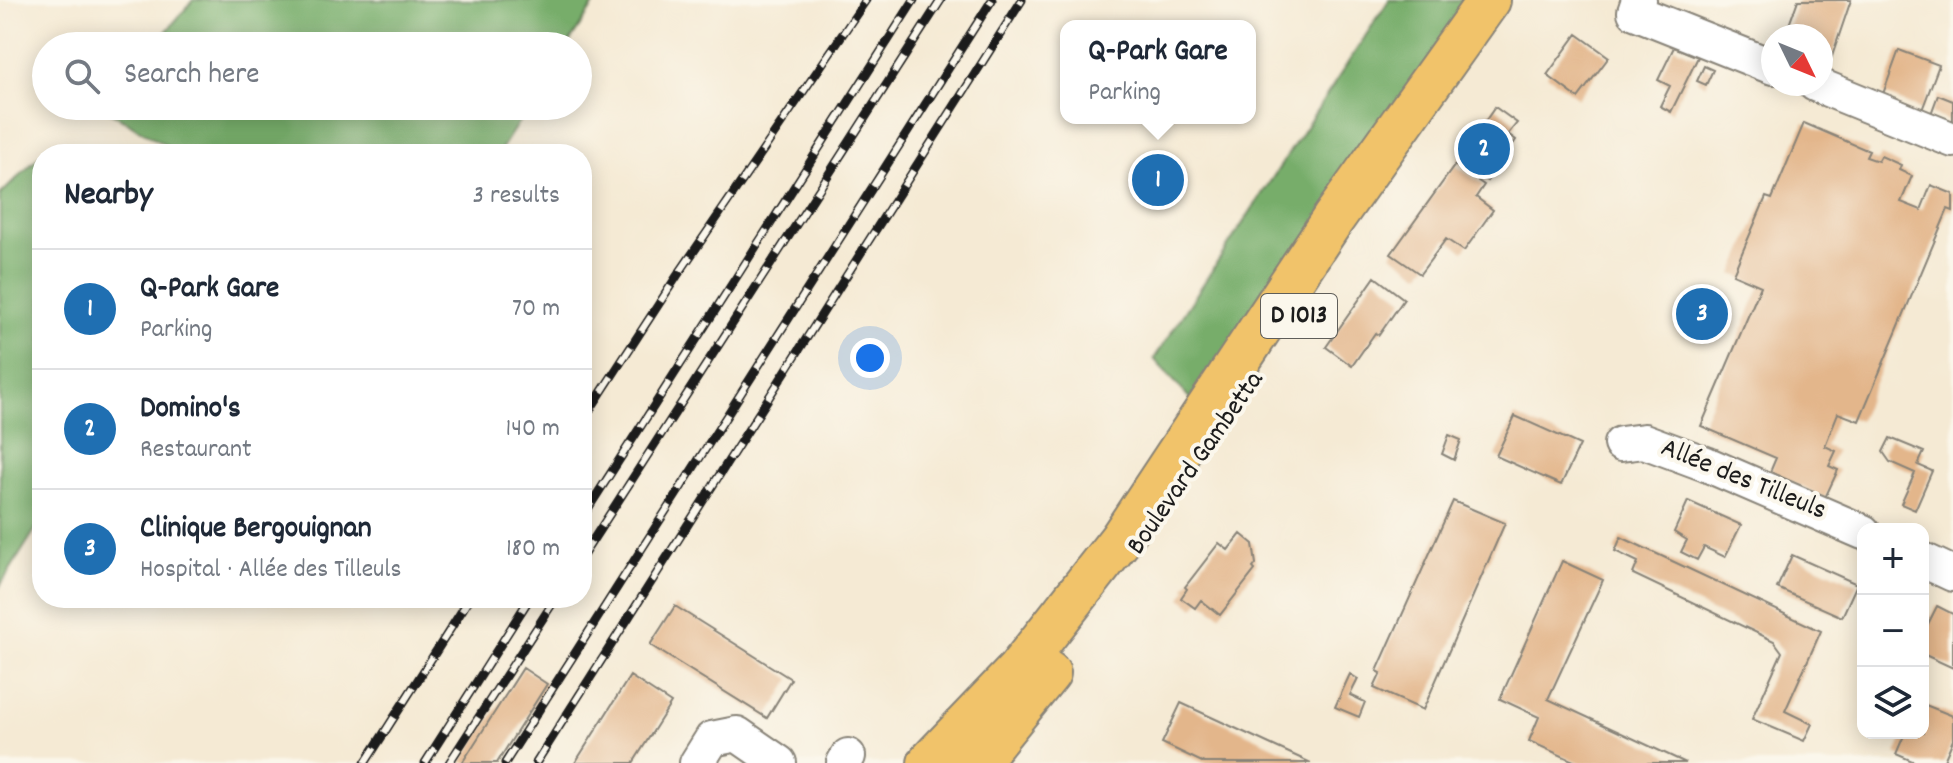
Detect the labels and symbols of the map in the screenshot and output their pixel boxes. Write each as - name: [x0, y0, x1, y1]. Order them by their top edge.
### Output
- north arrow: [1761, 24, 1833, 96]
- pin: 2: [1458, 119, 1510, 179]
- pin: 1: [1132, 150, 1184, 210]
- pin: 3: [1676, 284, 1728, 344]
- road number: D 1013: [1261, 294, 1337, 338]
- your location: [850, 338, 890, 378]
- street label: Boulevard Gambetta: [1119, 363, 1276, 564]
- street label: Allée des Tilleuls: [1654, 430, 1832, 532]

